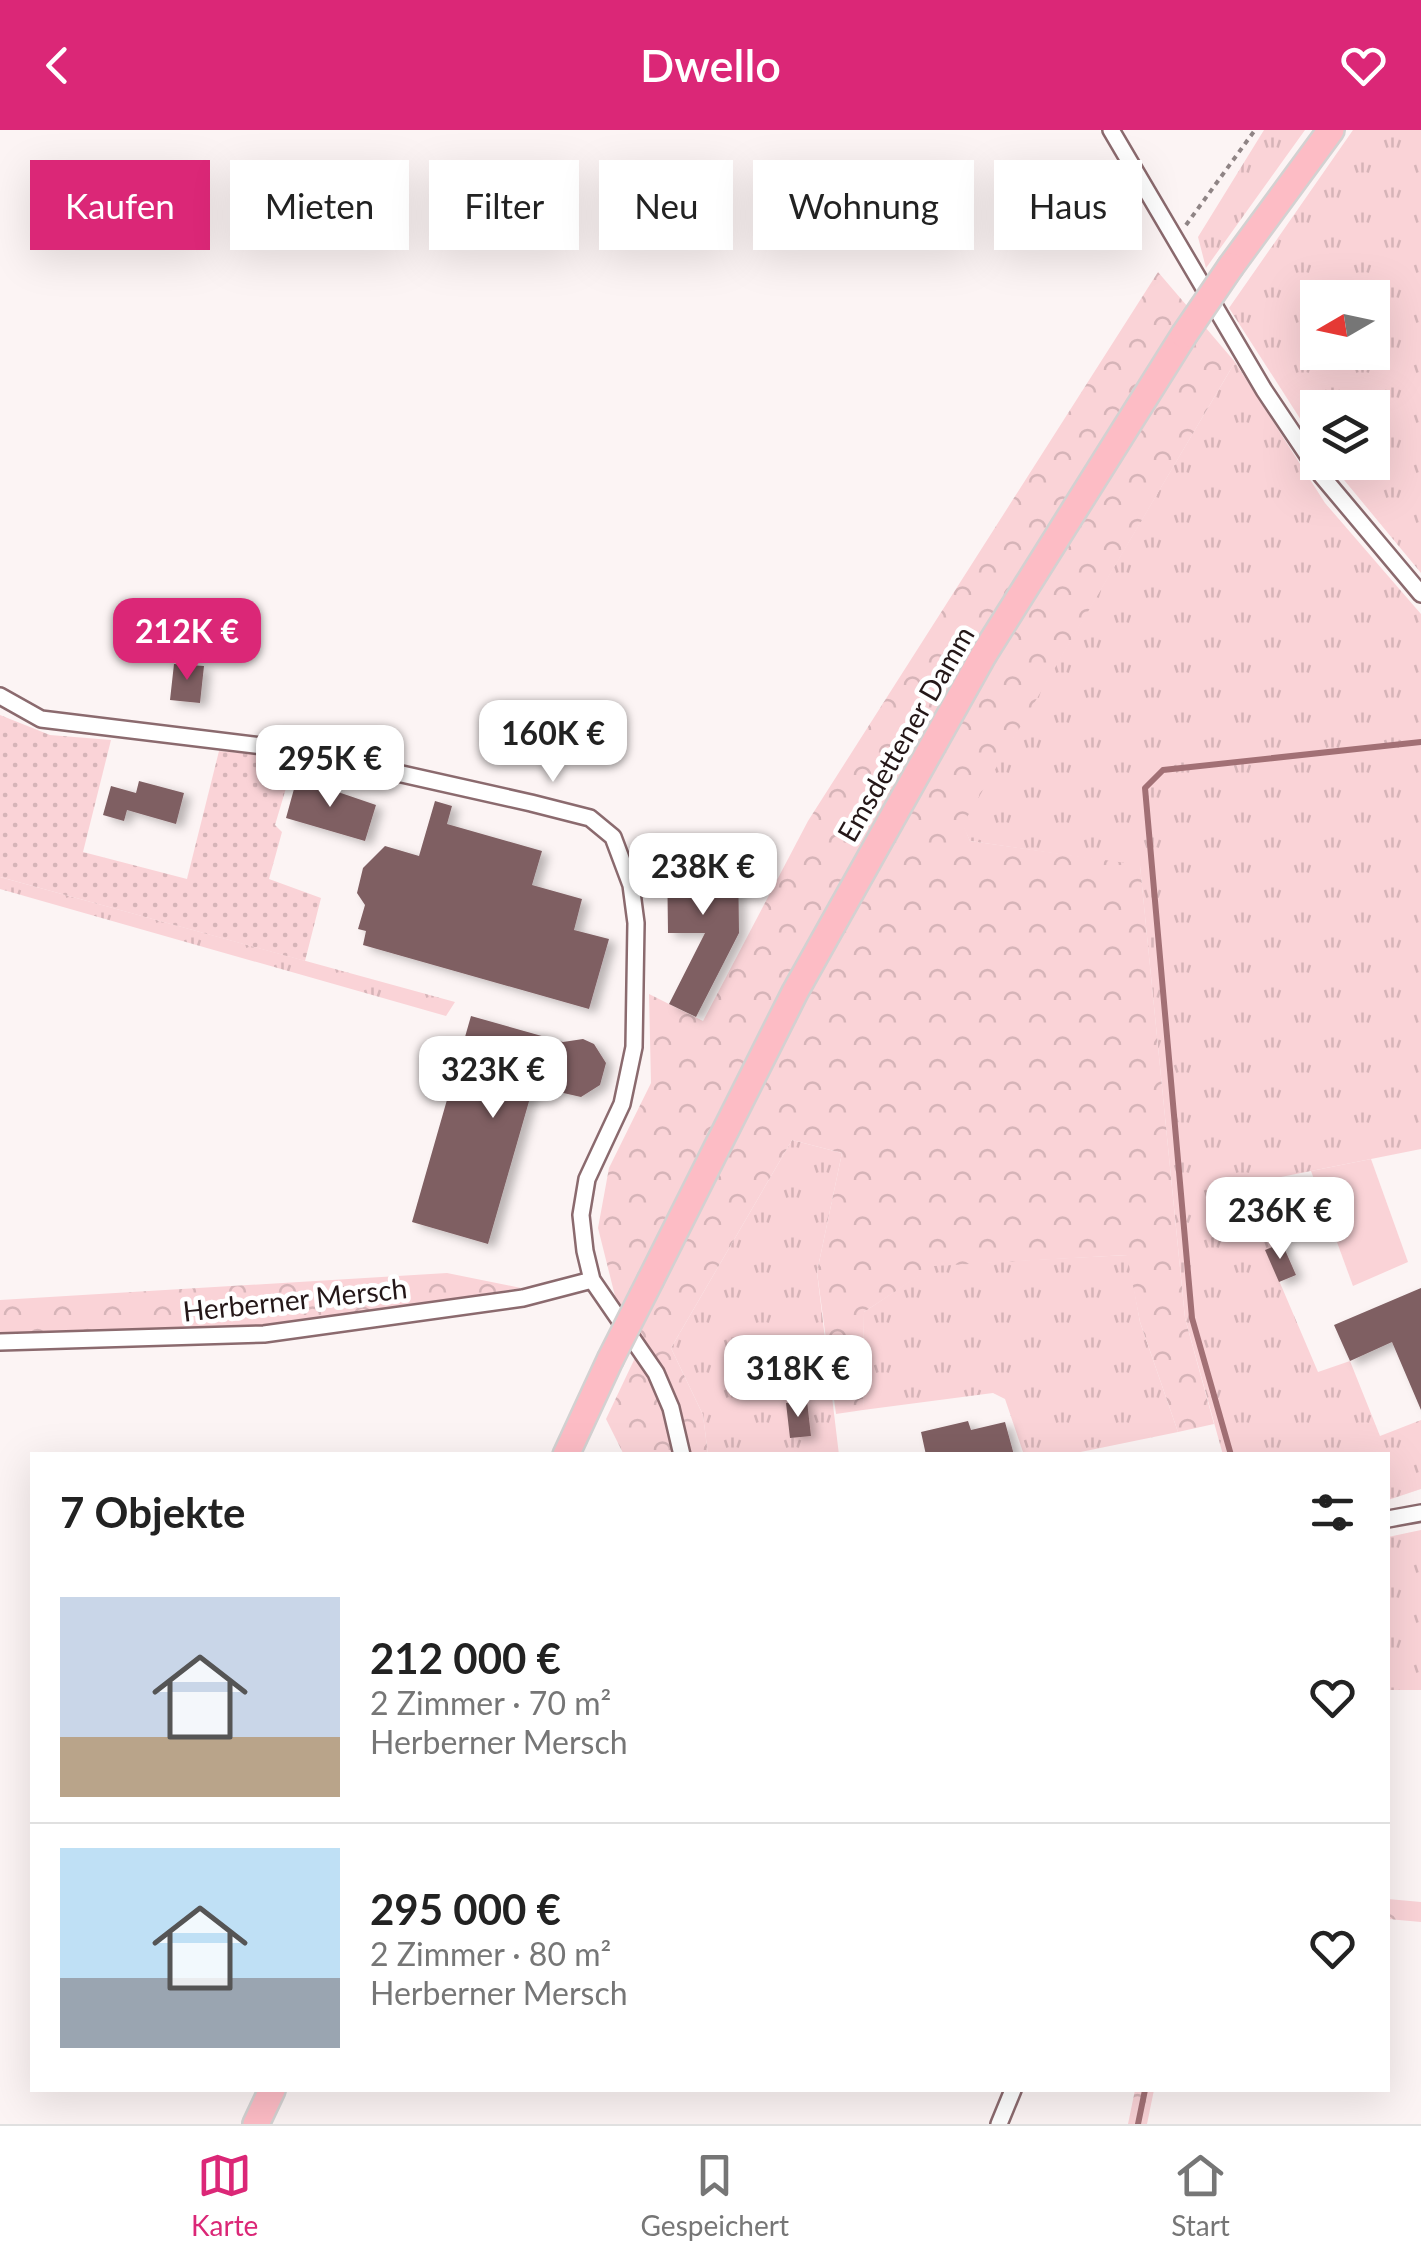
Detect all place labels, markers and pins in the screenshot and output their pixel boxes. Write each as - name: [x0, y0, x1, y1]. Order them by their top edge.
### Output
- pin: 212K €: [106, 598, 268, 683]
- pin: 160K €: [472, 700, 634, 785]
- pin: 295K €: [249, 725, 411, 810]
- pin: 238K €: [622, 833, 784, 918]
- pin: 323K €: [412, 1036, 574, 1121]
- pin: 236K €: [1199, 1177, 1361, 1262]
- pin: 318K €: [717, 1335, 879, 1420]

